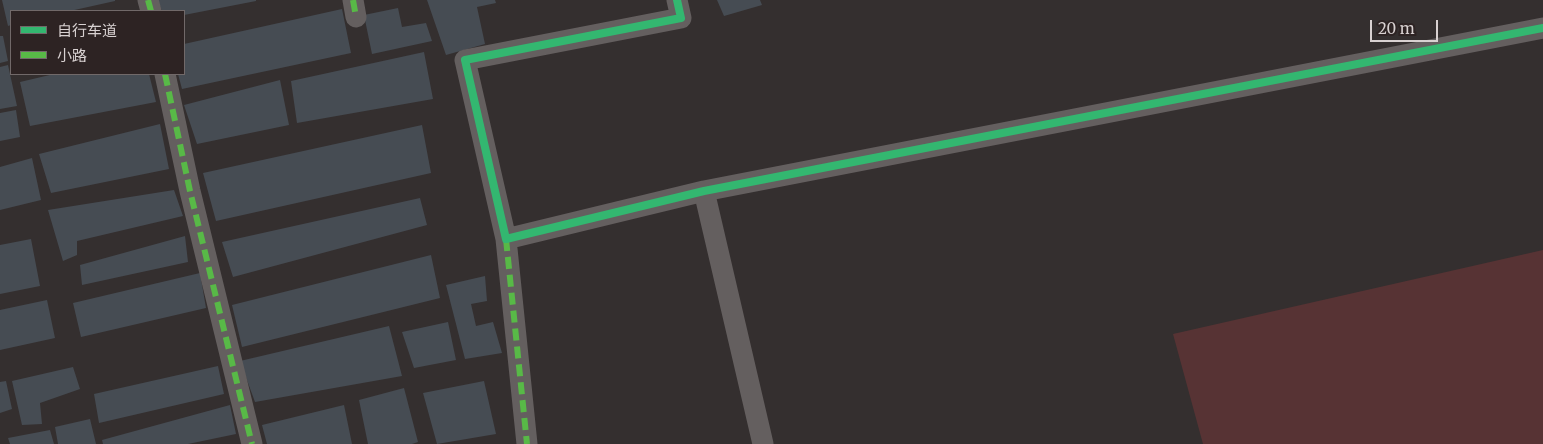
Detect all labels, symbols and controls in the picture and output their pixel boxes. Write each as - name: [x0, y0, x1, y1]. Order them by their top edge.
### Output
- legend: [10, 10, 185, 75]
- scale bar: [1373, 10, 1440, 42]
- text: 20 m: [1378, 19, 1415, 38]
- text: 自行车道: [57, 21, 117, 40]
- text: 小路: [57, 46, 87, 65]

